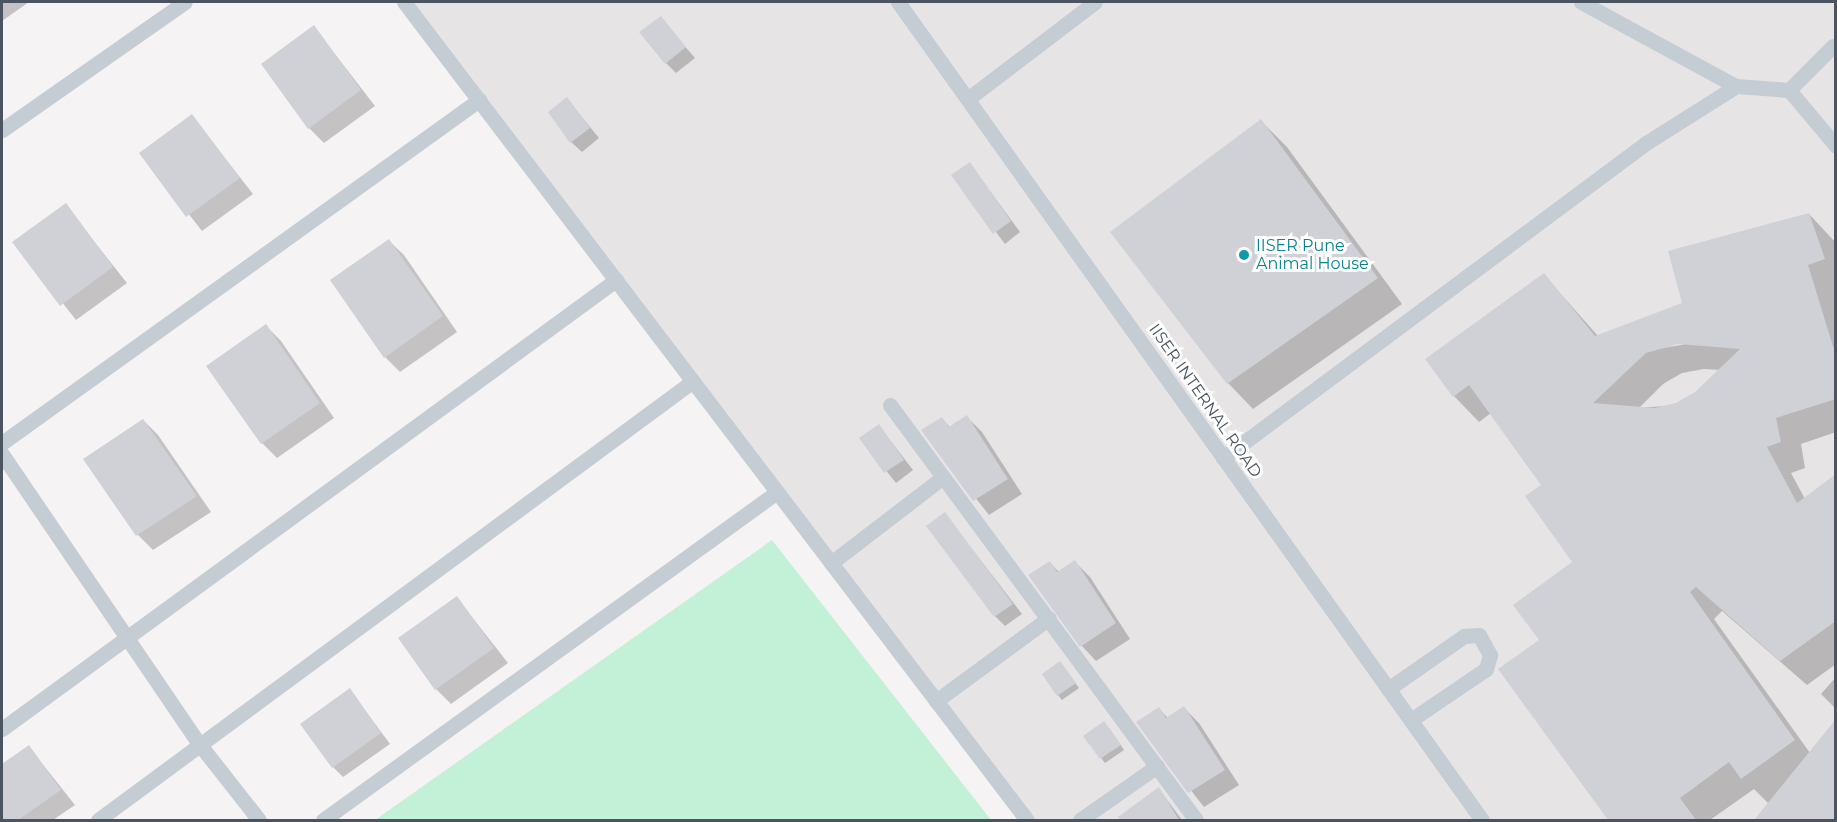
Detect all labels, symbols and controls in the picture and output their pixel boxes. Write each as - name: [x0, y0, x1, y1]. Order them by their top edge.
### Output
- place label: IISER Pune Animal House: [1256, 236, 1369, 274]
- marker: IISER Pune Animal House: [1237, 248, 1251, 262]
- street label: IISER INTERNAL ROAD: [1145, 321, 1265, 481]

